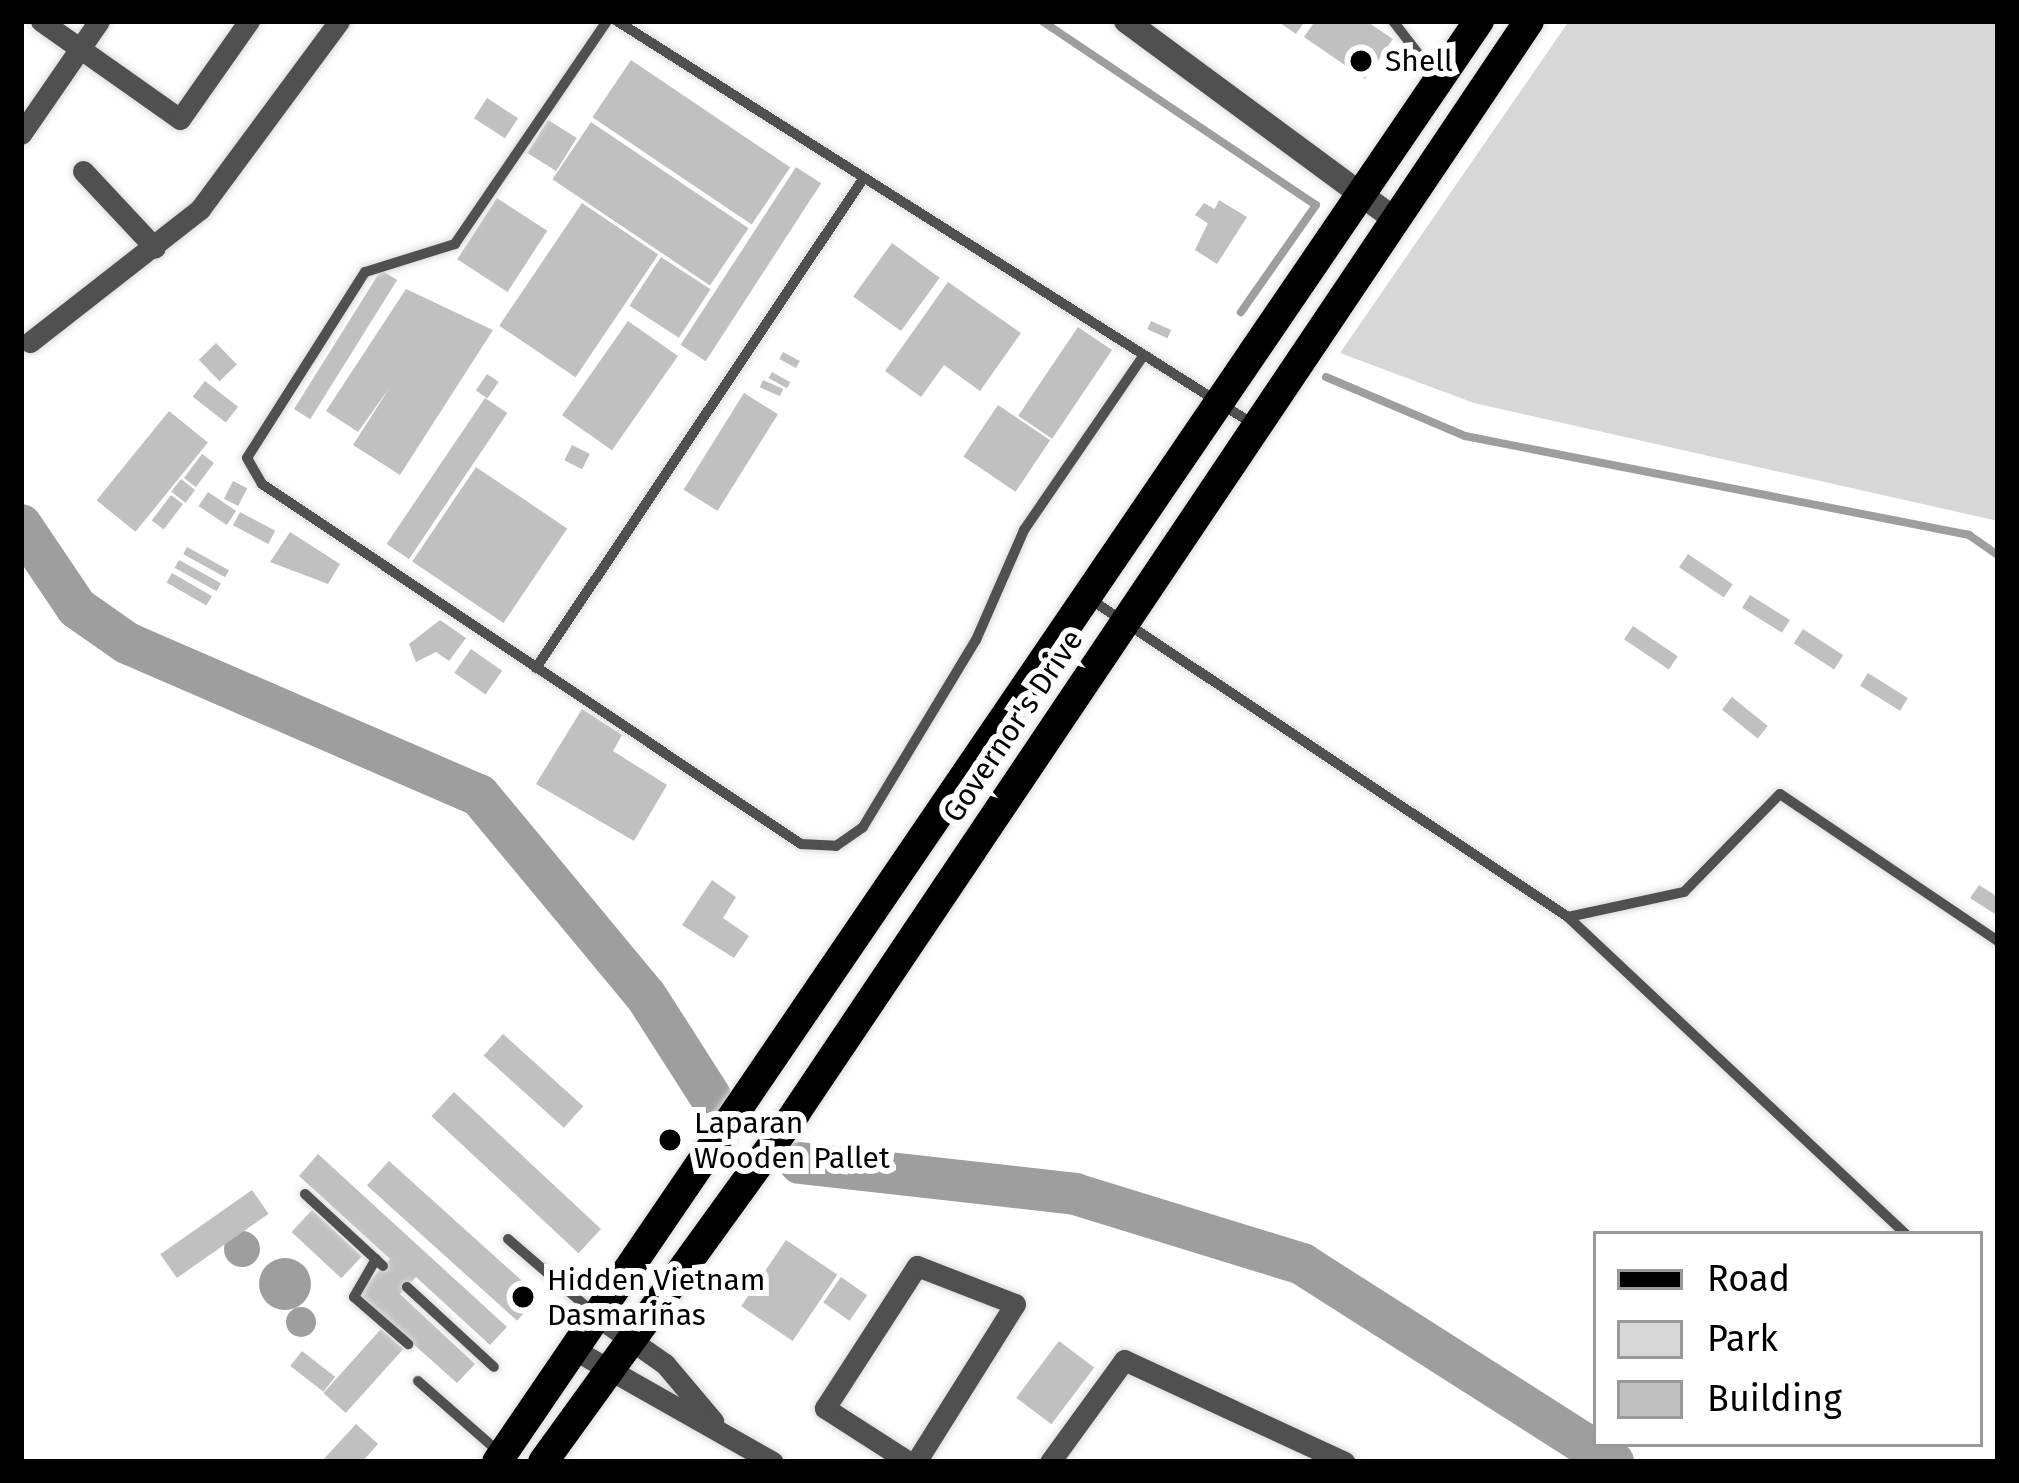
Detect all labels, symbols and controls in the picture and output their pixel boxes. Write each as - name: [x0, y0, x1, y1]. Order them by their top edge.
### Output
- place label: Shell: [1385, 43, 1453, 79]
- marker: Shell: [1348, 48, 1374, 74]
- street label: Governor's Drive: [935, 623, 1091, 829]
- place label: Laparan Wooden Pallet: [694, 1105, 890, 1176]
- marker: Laparan Wooden Pallet: [657, 1127, 683, 1153]
- legend: [1593, 1231, 1983, 1447]
- text: Road: [1707, 1257, 1790, 1301]
- place label: Hidden Vietnam Dasmariñas: [547, 1262, 766, 1332]
- marker: Hidden Vietnam Dasmariñas: [510, 1284, 536, 1310]
- text: Park: [1707, 1317, 1778, 1361]
- text: Building: [1707, 1377, 1842, 1421]

